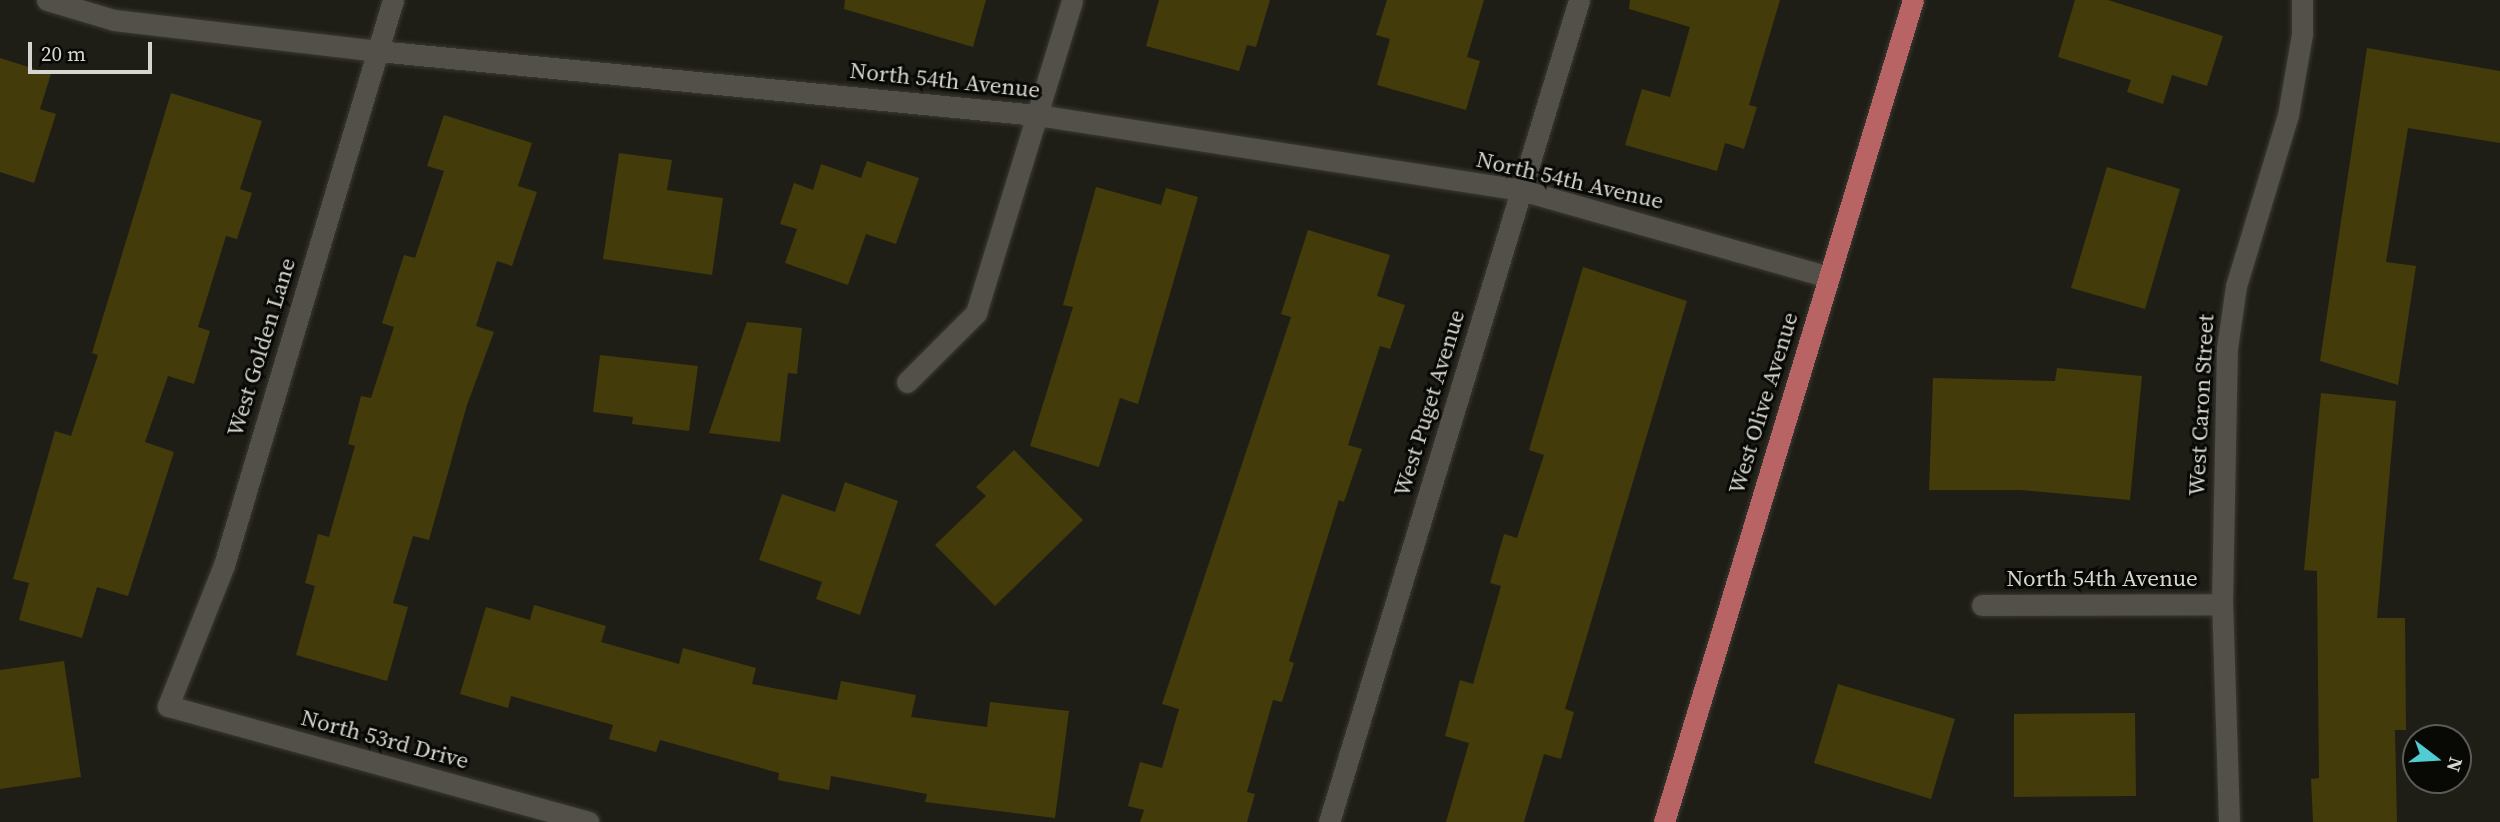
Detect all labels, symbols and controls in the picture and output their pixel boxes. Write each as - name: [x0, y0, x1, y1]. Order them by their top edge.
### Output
- scale bar: [32, 28, 156, 72]
- text: 20 m: [41, 39, 86, 68]
- street label: North 54th Avenue: [848, 56, 1042, 104]
- street label: North 54th Avenue: [1474, 145, 1666, 215]
- street label: West Golden Lane: [221, 255, 301, 439]
- street label: West Puget Avenue: [1388, 306, 1470, 500]
- street label: West Olive Avenue: [1722, 309, 1804, 497]
- street label: West Caron Street: [2182, 313, 2220, 497]
- street label: North 54th Avenue: [2006, 564, 2198, 592]
- street label: North 53rd Drive: [298, 703, 472, 775]
- north arrow: [2402, 724, 2472, 794]
- text: N: [2441, 754, 2470, 775]

